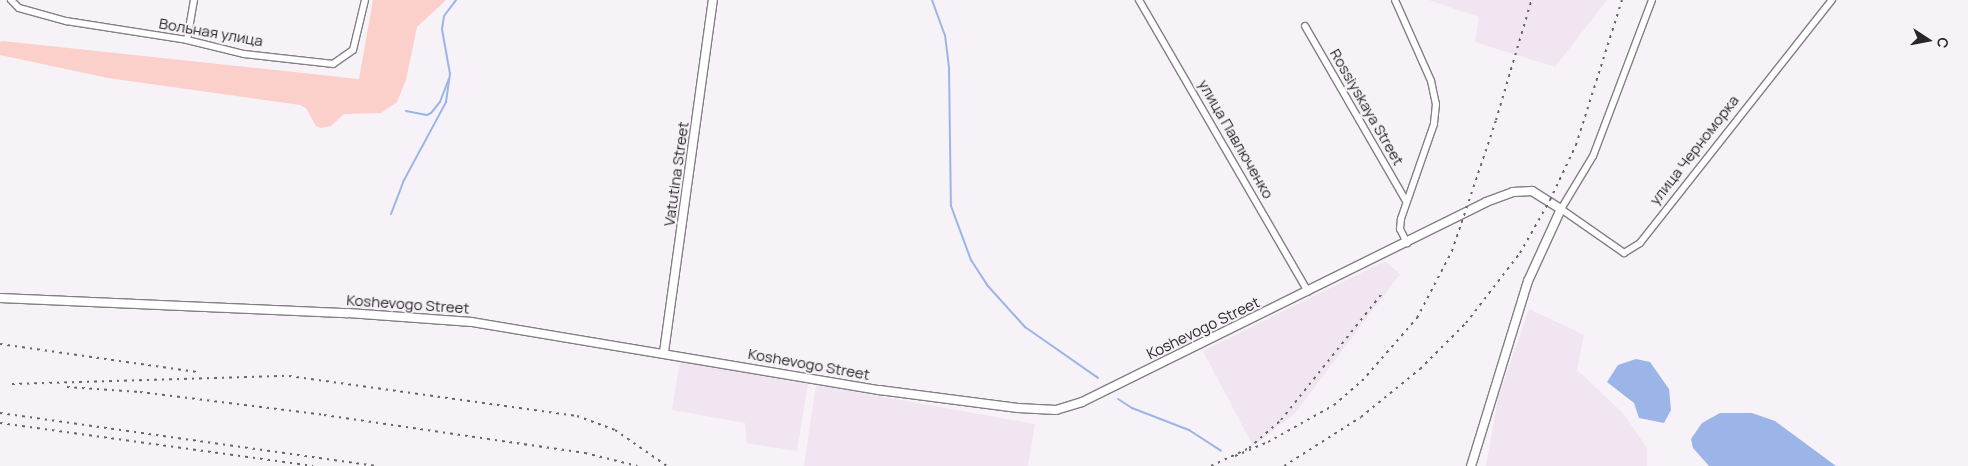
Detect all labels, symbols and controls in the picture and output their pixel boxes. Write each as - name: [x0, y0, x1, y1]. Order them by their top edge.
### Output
- street label: Вольная улица: [158, 14, 264, 50]
- north arrow: [1903, 15, 1953, 65]
- text: С: [1933, 36, 1954, 50]
- street label: Rossiyskaya Street: [1326, 46, 1408, 168]
- street label: улица Павлюченко: [1195, 76, 1277, 202]
- street label: улица Черноморка: [1646, 92, 1742, 208]
- street label: Vatutina Street: [660, 121, 692, 227]
- street label: Koshevogo Street: [346, 291, 470, 317]
- street label: Koshevogo Street: [1144, 293, 1262, 363]
- street label: Koshevogo Street: [747, 344, 871, 384]

